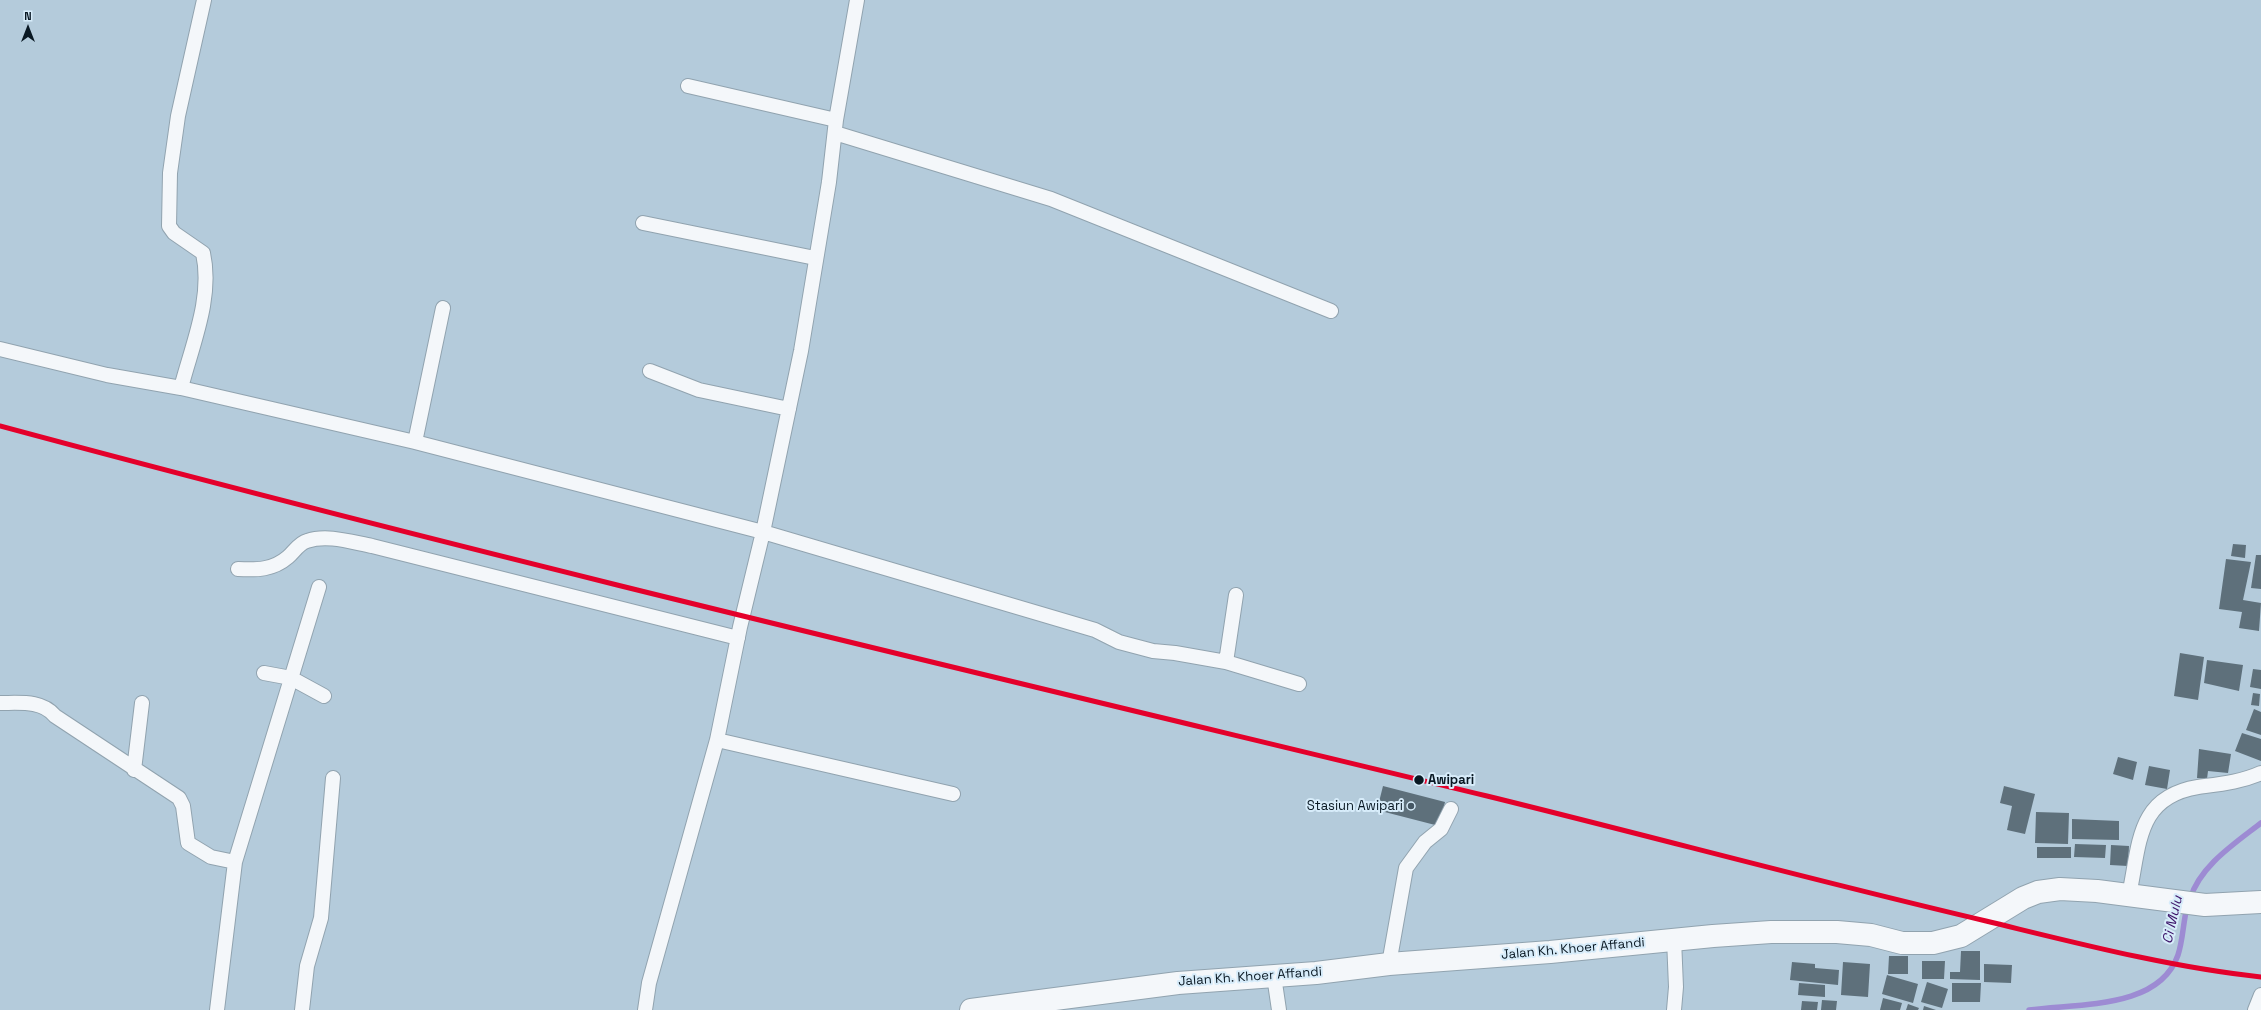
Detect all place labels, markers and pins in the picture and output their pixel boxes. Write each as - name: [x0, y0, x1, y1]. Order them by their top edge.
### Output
- place label: Awipari: [1428, 772, 1474, 788]
- marker: Awipari: [1412, 773, 1426, 787]
- place label: Stasiun Awipari: [1307, 798, 1403, 814]
- marker: Stasiun Awipari: [1406, 801, 1416, 811]

